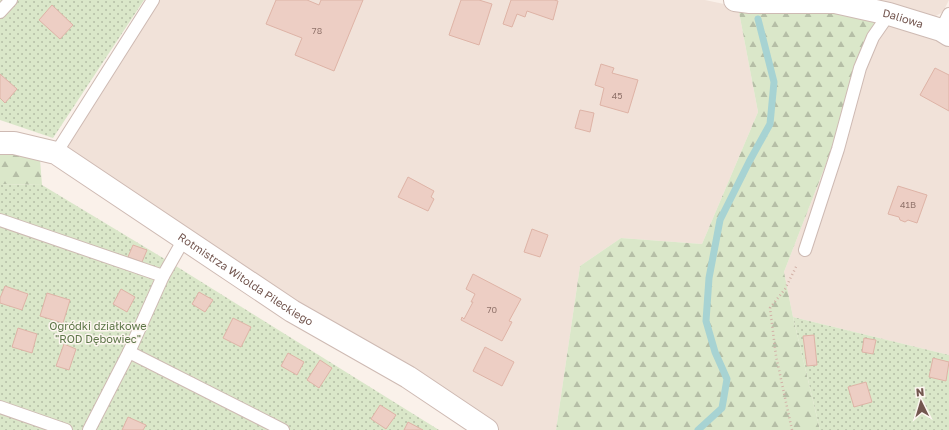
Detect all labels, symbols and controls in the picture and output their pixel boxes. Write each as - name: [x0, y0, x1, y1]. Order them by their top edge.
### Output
- street label: Daliowa: [881, 6, 925, 30]
- house number: 78: [312, 25, 322, 36]
- house number: 45: [612, 90, 622, 101]
- house number: 41B: [900, 199, 916, 210]
- street label: Rotmistrza Witolda Pileckiego: [176, 230, 316, 328]
- house number: 70: [487, 304, 498, 315]
- park label: Ogródki działkowe "ROD Dębowiec": [49, 319, 147, 345]
- north arrow: [901, 382, 941, 422]
- text: N: [915, 385, 925, 398]

